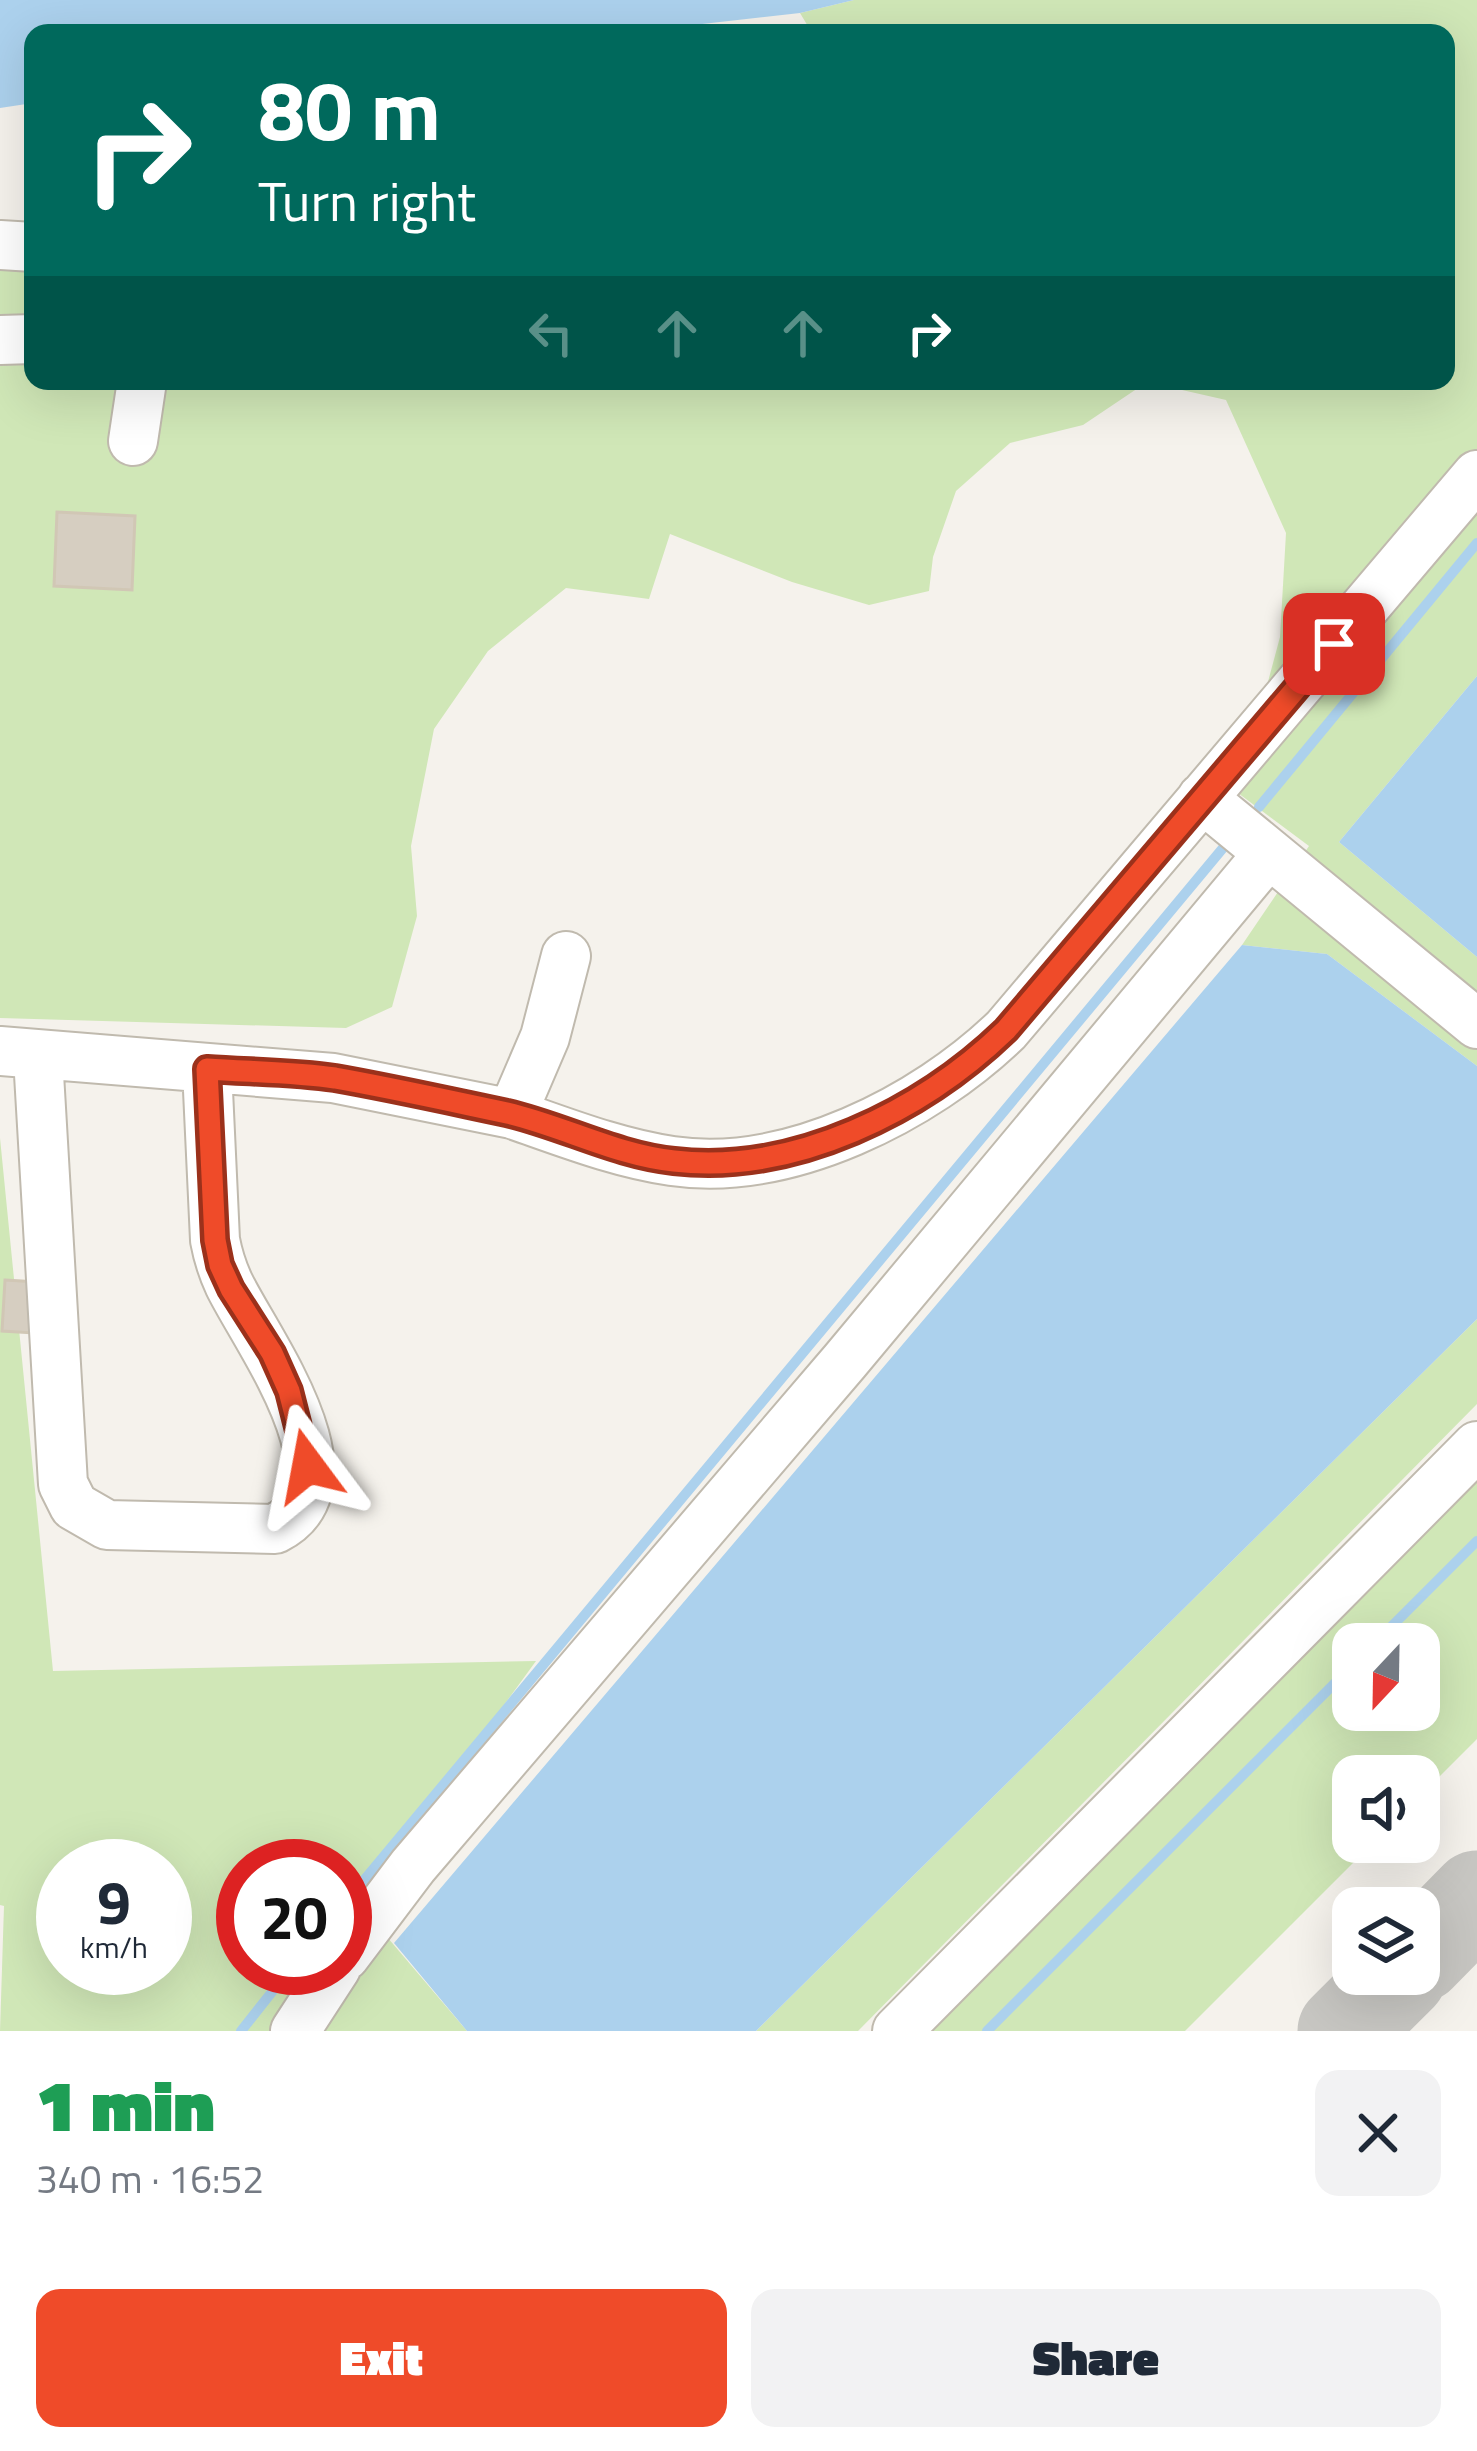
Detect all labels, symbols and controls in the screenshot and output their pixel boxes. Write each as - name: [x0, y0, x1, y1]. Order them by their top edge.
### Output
- text: 80 m: [258, 45, 441, 173]
- icon: right: [60, 72, 216, 228]
- text: Turn right: [258, 160, 476, 242]
- icon: left: [518, 300, 584, 366]
- icon: ahead: [644, 300, 710, 366]
- icon: ahead: [770, 300, 836, 366]
- icon: right: [896, 300, 962, 366]
- pin: [1283, 593, 1385, 695]
- icon: arrive: [1301, 611, 1367, 677]
- position arrow: [245, 1403, 371, 1529]
- north arrow: [1332, 1623, 1440, 1731]
- map controls: [1332, 1623, 1440, 1995]
- button: sound: [1332, 1755, 1440, 1863]
- speed limit sign: 20: [216, 1839, 372, 1995]
- text: 9: [97, 1856, 131, 1947]
- button: layers: [1332, 1887, 1440, 1995]
- text: km/h: [80, 1924, 148, 1970]
- text: 1 min: [36, 2049, 215, 2159]
- button: close: [1315, 2070, 1441, 2196]
- text: 340 m · 16:52: [36, 2149, 264, 2208]
- button: Exit: [36, 2289, 727, 2427]
- button: Share: [751, 2289, 1441, 2427]

